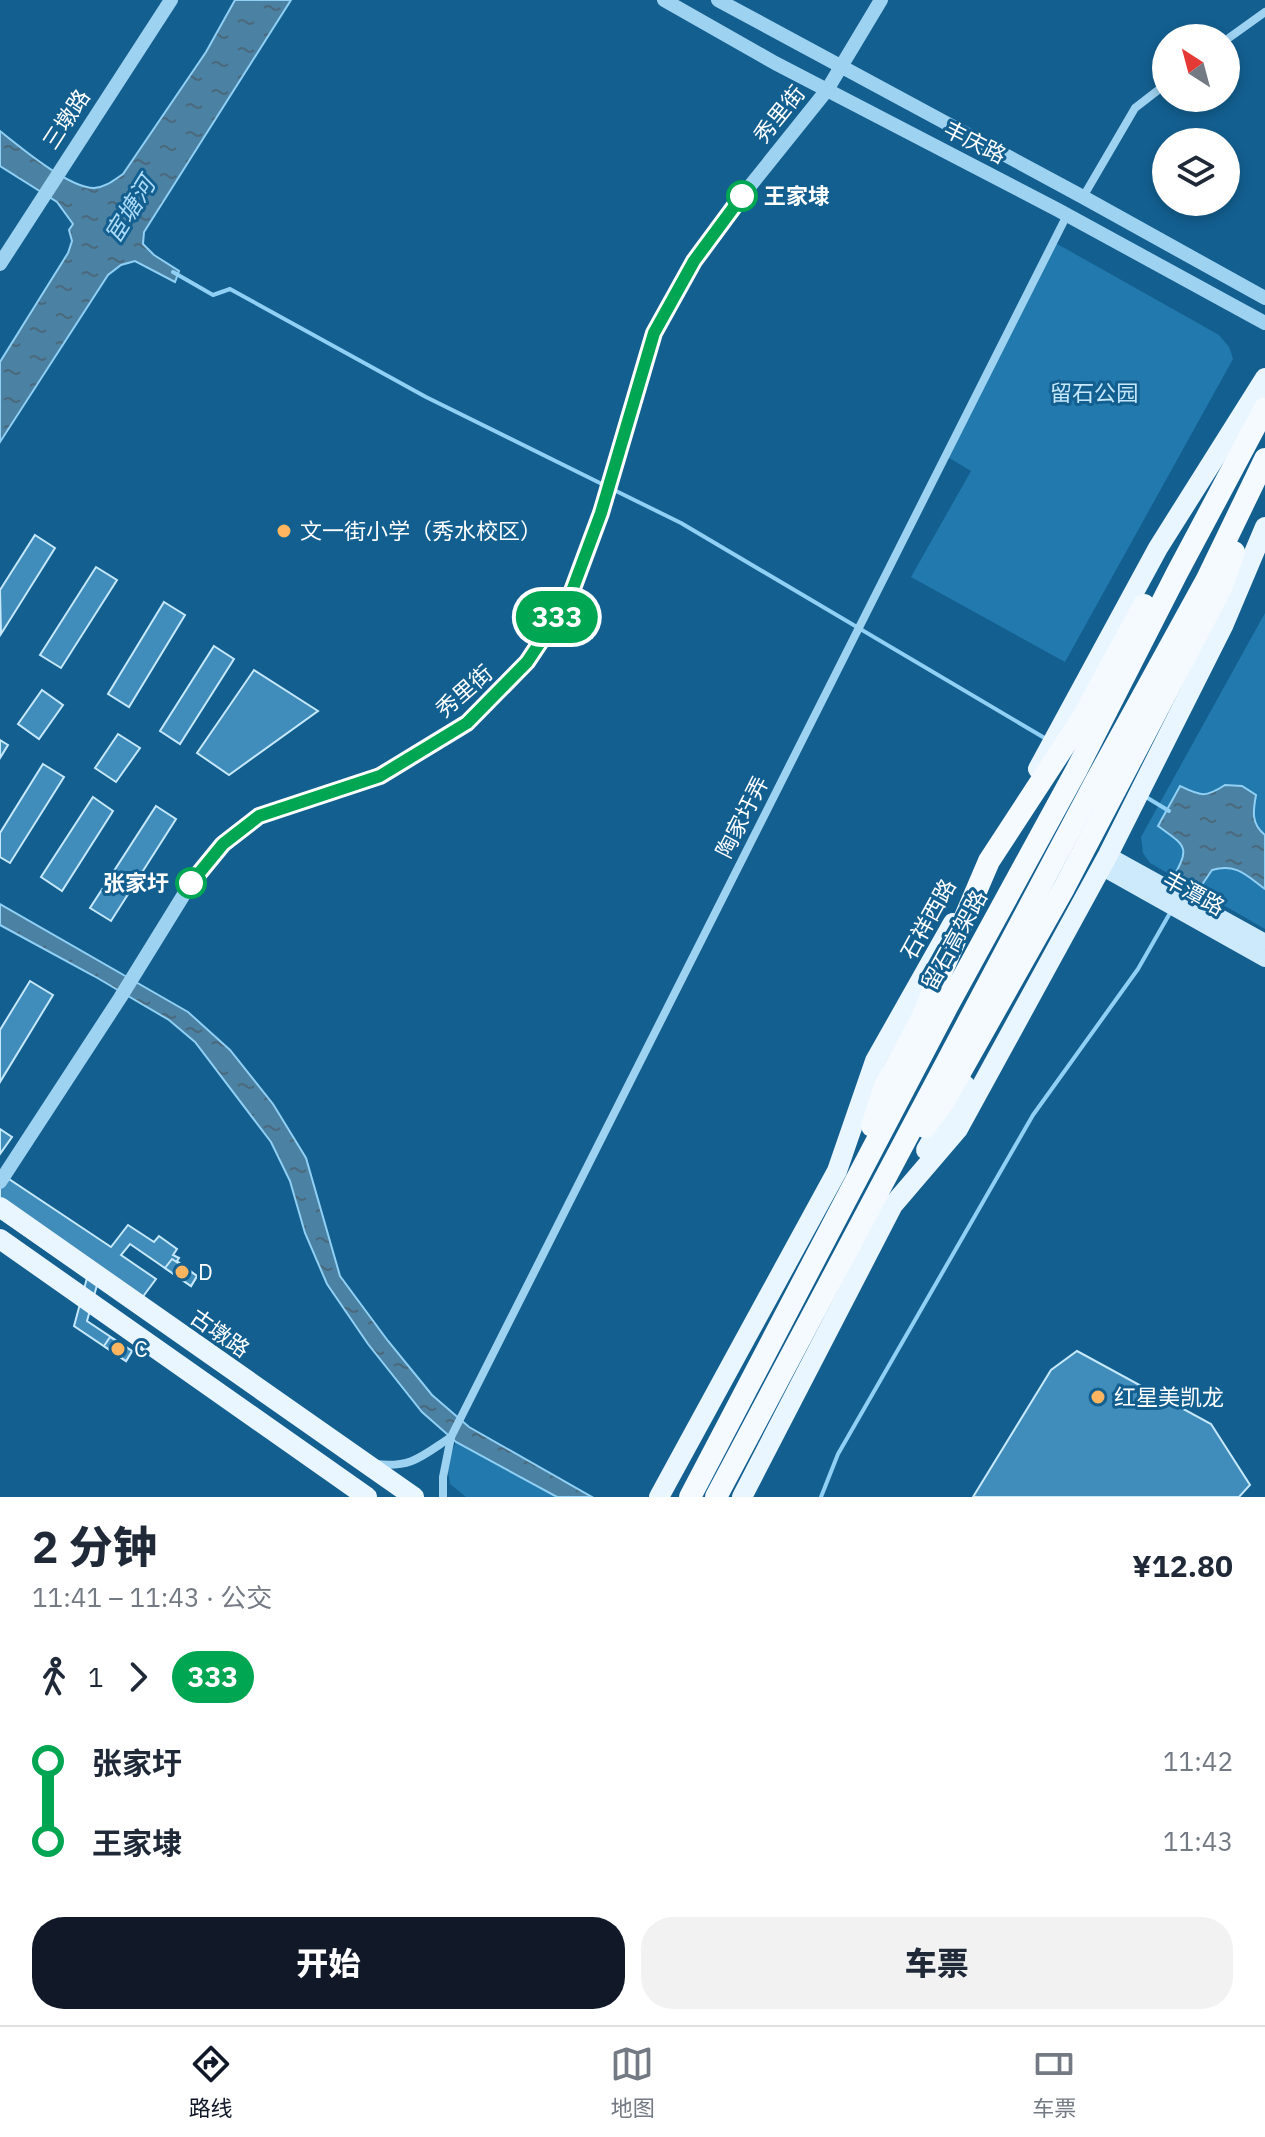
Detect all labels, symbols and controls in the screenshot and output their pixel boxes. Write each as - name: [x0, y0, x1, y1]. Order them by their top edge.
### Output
- north arrow: [1152, 24, 1240, 112]
- map controls: [1152, 24, 1240, 216]
- street label: 秀里街: [747, 79, 811, 148]
- street label: 三墩路: [35, 83, 96, 154]
- street label: 丰庆路: [939, 114, 1011, 169]
- button: layers: [1152, 128, 1240, 216]
- water label: 宦塘河: [97, 167, 164, 248]
- marker: 王家埭: [727, 181, 757, 211]
- place label: 王家埭: [764, 181, 830, 210]
- park label: 留石公园: [1050, 378, 1138, 407]
- place label: 文一街小学（秀水校区）: [300, 516, 542, 545]
- marker: 文一街小学（秀水校区）: [275, 522, 293, 540]
- line badge: 333: [511, 591, 603, 643]
- text: 333: [532, 598, 582, 635]
- street label: 秀里街: [429, 658, 498, 723]
- street label: 陶家圩弄: [709, 771, 774, 863]
- street label: 丰潭路: [1158, 864, 1230, 921]
- place label: 张家圩: [103, 868, 169, 897]
- marker: 张家圩: [176, 868, 206, 898]
- street label: 石祥西路: [894, 873, 962, 964]
- street label: 留石高架路: [914, 885, 993, 995]
- place label: D: [198, 1257, 213, 1286]
- marker: D: [173, 1263, 191, 1281]
- street label: 古墩路: [185, 1302, 256, 1363]
- place label: C: [134, 1334, 148, 1363]
- marker: C: [109, 1340, 127, 1358]
- place label: 红星美凯龙: [1114, 1382, 1224, 1411]
- marker: 红星美凯龙: [1089, 1388, 1107, 1406]
- text: 2 分钟: [32, 1518, 157, 1575]
- text: ¥12.80: [1132, 1546, 1233, 1585]
- text: 11:41 – 11:43 · 公交: [32, 1580, 272, 1614]
- icon: walk: [32, 1655, 76, 1699]
- icon: forward: [116, 1655, 160, 1699]
- text: 333: [188, 1658, 238, 1695]
- text: 1: [88, 1660, 104, 1694]
- text: 张家圩: [92, 1743, 182, 1782]
- text: 11:42: [1163, 1744, 1233, 1778]
- text: 王家埭: [92, 1823, 182, 1862]
- text: 11:43: [1163, 1824, 1233, 1858]
- button: 开始: [32, 1917, 625, 2009]
- button: 车票: [641, 1917, 1233, 2009]
- tab: 路线: [189, 2042, 233, 2122]
- tab: 地图: [610, 2042, 654, 2122]
- tab: 车票: [1032, 2042, 1076, 2122]

